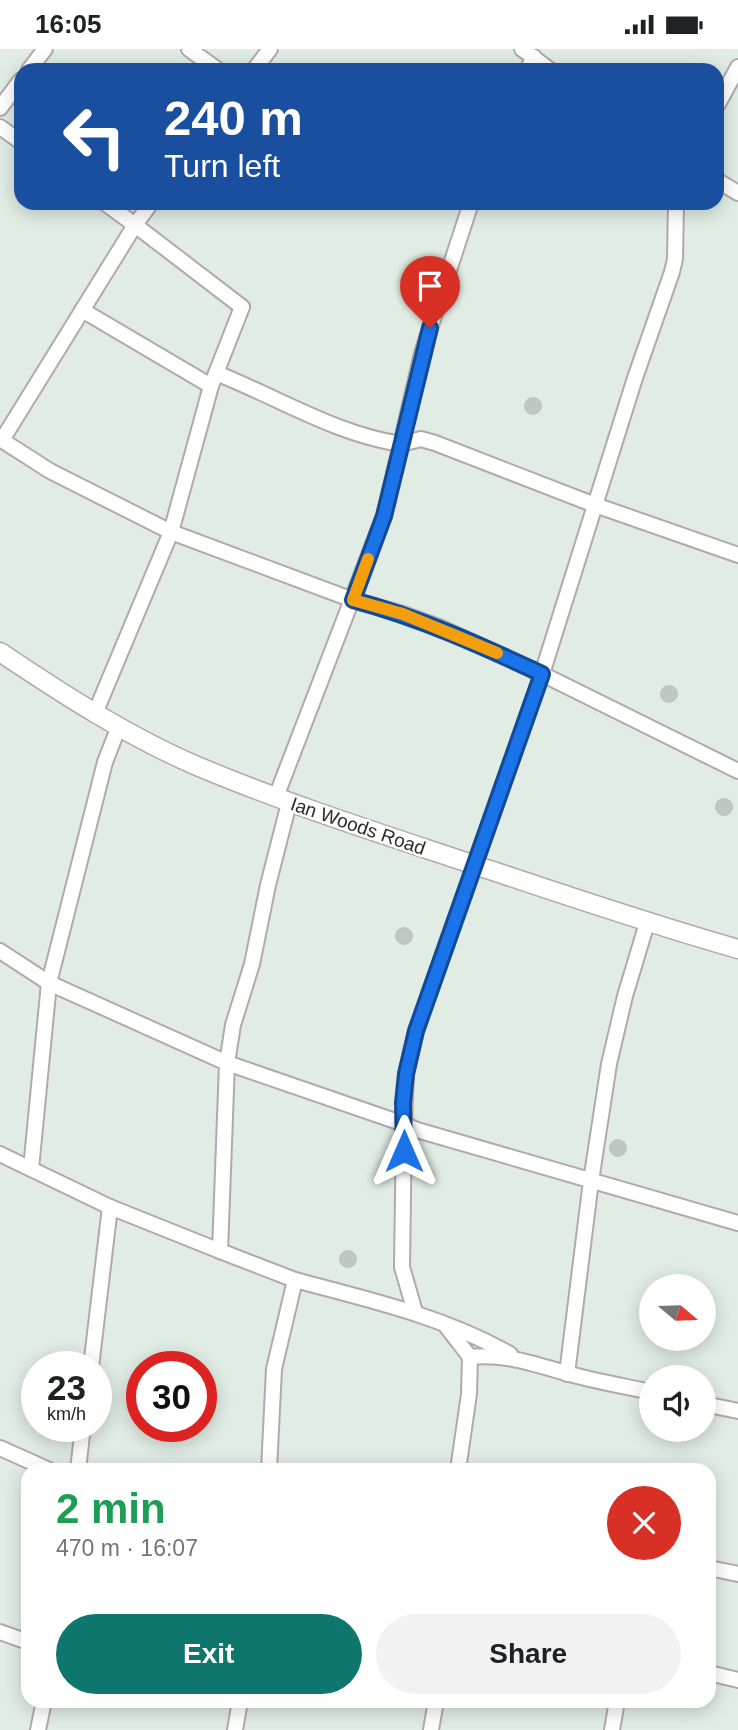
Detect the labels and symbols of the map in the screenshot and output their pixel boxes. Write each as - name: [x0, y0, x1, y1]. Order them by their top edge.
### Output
- pin: [400, 256, 460, 328]
- street label: Ian Woods Road: [288, 793, 428, 859]
- position arrow: [367, 1114, 441, 1188]
- north arrow: [639, 1274, 716, 1351]
- speed limit sign: 30: [126, 1351, 217, 1442]

